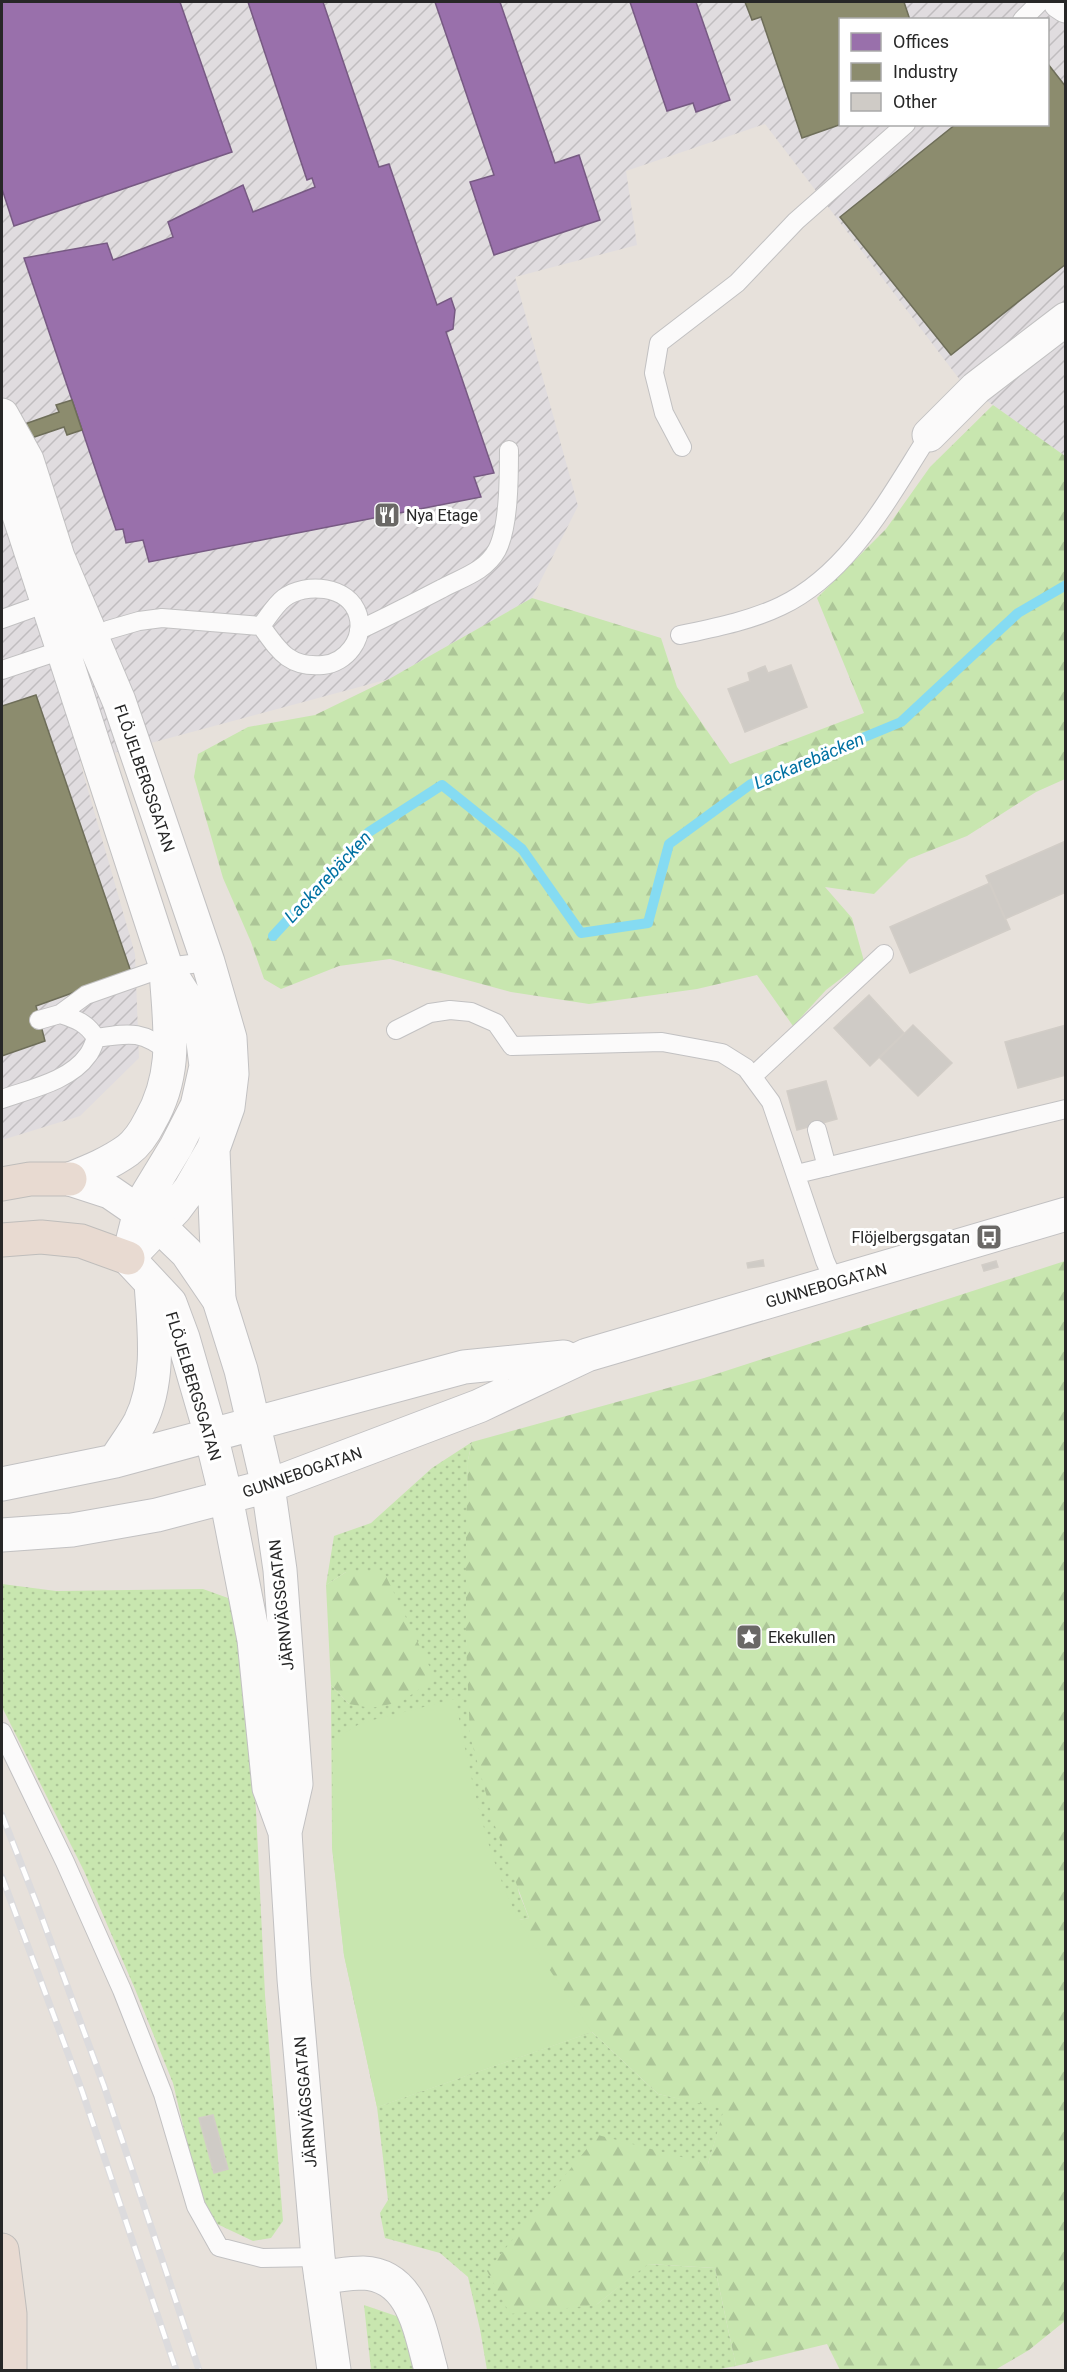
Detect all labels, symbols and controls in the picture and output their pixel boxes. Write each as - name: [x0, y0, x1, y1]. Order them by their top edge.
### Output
- legend: [839, 18, 1049, 126]
- text: Offices: [893, 31, 949, 52]
- text: Industry: [893, 61, 958, 82]
- text: Other: [893, 91, 937, 112]
- restaurant icon: Nya Etage: [372, 500, 402, 530]
- place label: Nya Etage: [406, 506, 478, 525]
- street label: FLÖJELBERGSGATAN: [110, 702, 179, 855]
- water label: Lackarebäcken: [751, 728, 867, 793]
- water label: Lackarebäcken: [280, 827, 375, 927]
- bus stop icon: Flöjelbergsgatan: [974, 1222, 1004, 1252]
- place label: Flöjelbergsgatan: [851, 1228, 970, 1247]
- street label: GUNNEBOGATAN: [763, 1259, 889, 1312]
- street label: FLÖJELBERGSGATAN: [162, 1309, 225, 1463]
- street label: GUNNEBOGATAN: [240, 1443, 364, 1502]
- street label: JÄRNVÄGSGATAN: [265, 1538, 298, 1671]
- place icon: Ekekullen: [734, 1622, 764, 1652]
- place label: Ekekullen: [768, 1628, 836, 1647]
- street label: JÄRNVÄGSGATAN: [290, 2035, 321, 2168]

